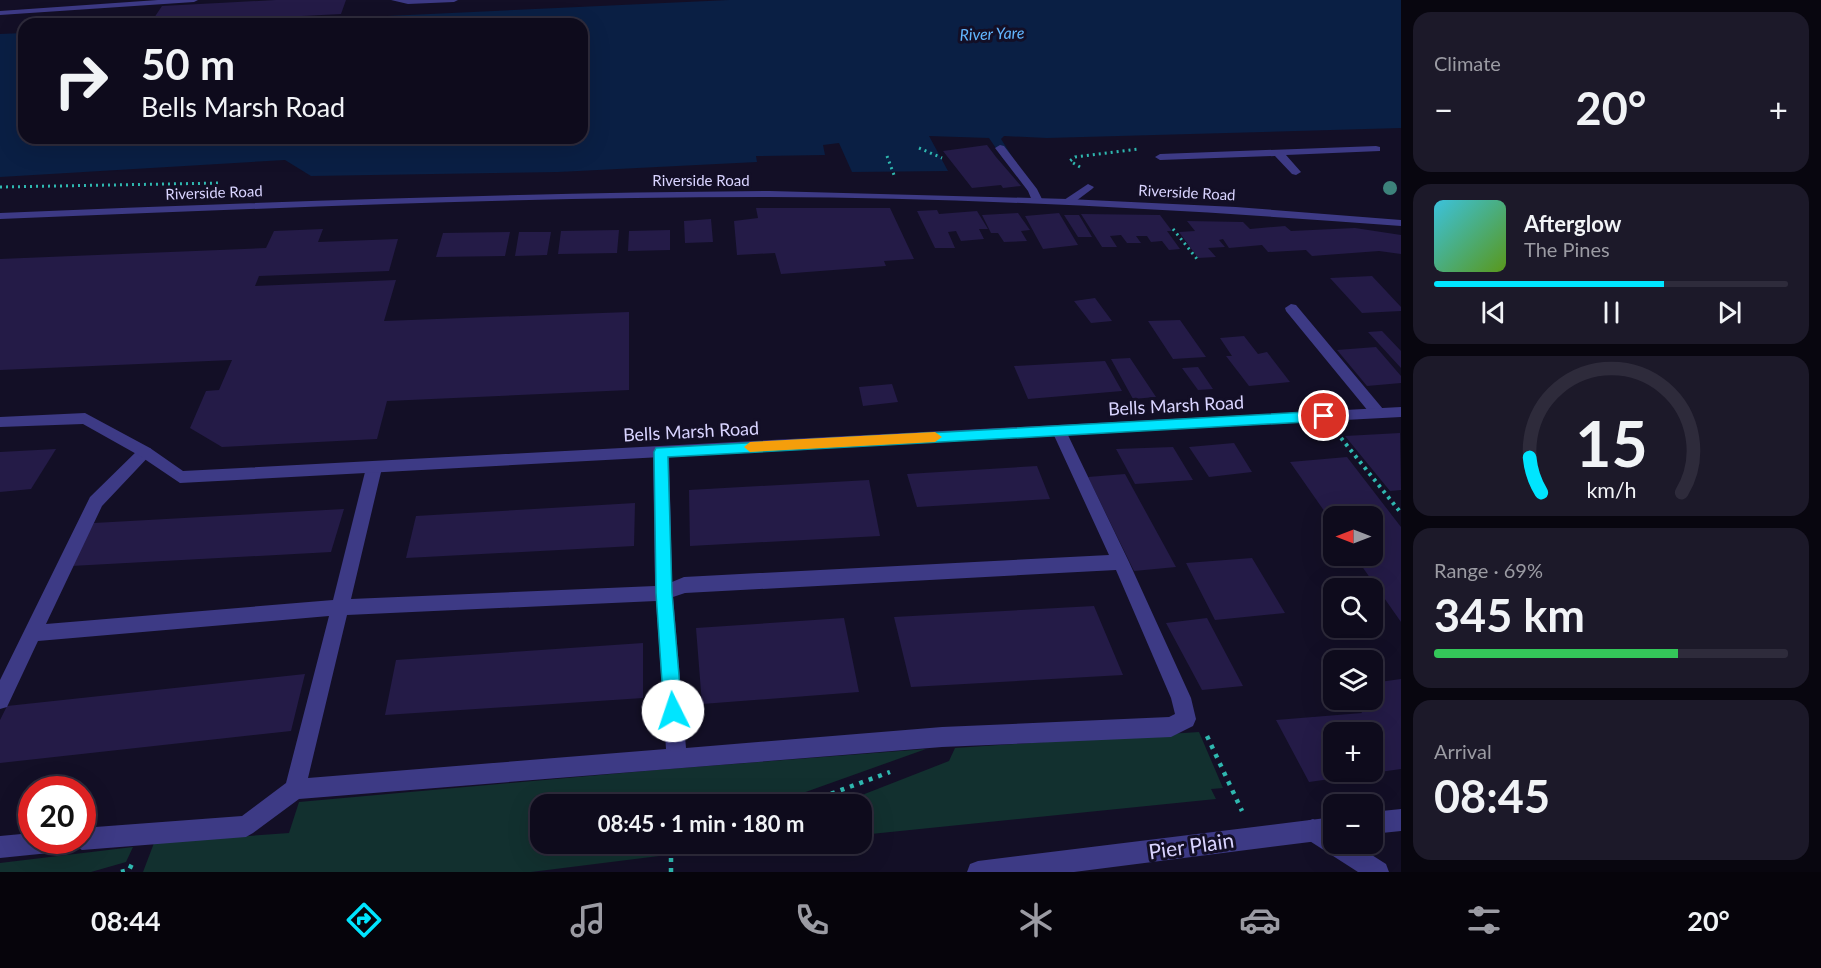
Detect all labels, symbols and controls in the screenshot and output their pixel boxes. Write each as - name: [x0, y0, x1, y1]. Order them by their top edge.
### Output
- water label: River Yare: [959, 22, 1025, 44]
- text: 50 m: [141, 39, 235, 89]
- icon: right: [42, 42, 120, 120]
- text: Climate: [1434, 51, 1501, 75]
- text: 20°: [1576, 81, 1646, 135]
- text: −: [1434, 89, 1453, 129]
- text: +: [1769, 89, 1788, 129]
- text: Bells Marsh Road: [141, 90, 345, 123]
- street label: Riverside Road: [652, 171, 750, 189]
- street label: Riverside Road: [1138, 180, 1236, 204]
- street label: Riverside Road: [165, 181, 263, 203]
- text: Afterglow: [1524, 210, 1621, 237]
- text: The Pines: [1524, 237, 1610, 261]
- icon: previous: [1477, 296, 1510, 329]
- icon: pause: [1595, 296, 1628, 329]
- icon: next: [1713, 296, 1746, 329]
- street label: Bells Marsh Road: [1107, 390, 1245, 420]
- pin: [1298, 390, 1349, 441]
- icon: arrive: [1307, 399, 1340, 432]
- text: 15: [1575, 405, 1647, 480]
- street label: Bells Marsh Road: [622, 416, 760, 446]
- text: km/h: [1586, 477, 1636, 503]
- north arrow: [1323, 506, 1383, 566]
- map controls: [1323, 506, 1383, 854]
- text: Range · 69%: [1434, 558, 1543, 582]
- button: search: [1323, 578, 1383, 638]
- text: 345 km: [1434, 588, 1585, 642]
- button: layers: [1323, 650, 1383, 710]
- position arrow: [641, 679, 705, 743]
- button: +: [1323, 722, 1383, 782]
- text: Arrival: [1434, 739, 1492, 763]
- text: 08:45: [1434, 769, 1550, 823]
- speed limit sign: 20: [18, 776, 96, 854]
- button: −: [1323, 794, 1383, 854]
- text: 08:45 · 1 min · 180 m: [598, 810, 804, 837]
- street label: Pier Plain: [1147, 827, 1235, 863]
- icon: directions: [343, 899, 385, 941]
- icon: music: [567, 899, 609, 941]
- icon: phone: [791, 899, 833, 941]
- icon: climate: [1015, 899, 1057, 941]
- icon: car: [1239, 899, 1281, 941]
- icon: filters: [1463, 899, 1505, 941]
- text: 08:44: [91, 904, 161, 937]
- text: 20°: [1687, 904, 1730, 937]

